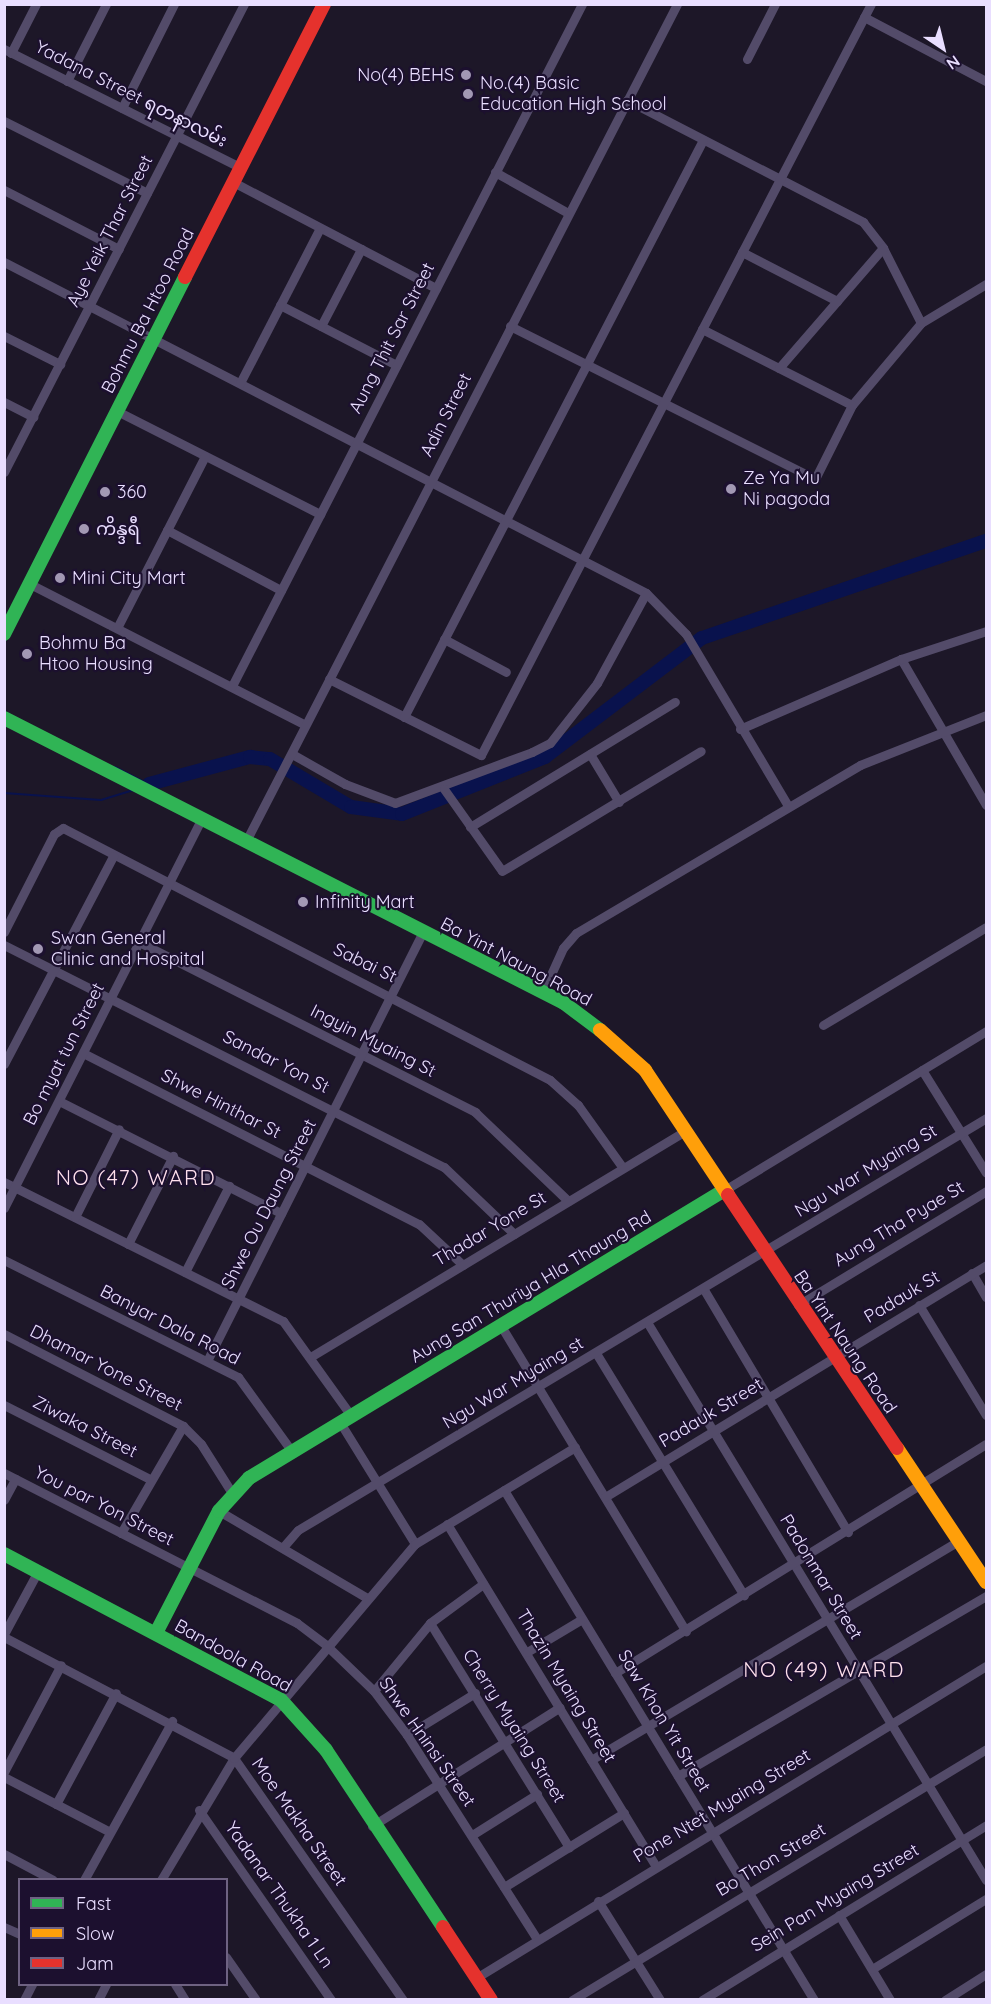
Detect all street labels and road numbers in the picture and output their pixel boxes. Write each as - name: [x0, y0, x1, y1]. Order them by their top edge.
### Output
- street label: Yadana Street ရတနာလမ်း: [32, 36, 230, 152]
- street label: Aye Yeik Thar Street: [62, 152, 158, 310]
- street label: Bohmu Ba Htoo Road: [97, 225, 199, 397]
- street label: Aung Thit Sar Street: [345, 259, 439, 417]
- street label: Adin Street: [416, 370, 476, 460]
- street label: Ba Yint Naung Road: [437, 913, 595, 1011]
- street label: Sabai St: [330, 938, 400, 988]
- street label: Bo myat tun Street: [19, 979, 109, 1129]
- street label: Ingyin Myaing St: [307, 1000, 439, 1082]
- street label: Sandar Yon St: [219, 1026, 333, 1098]
- street label: Shwe Hinthar St: [158, 1065, 284, 1143]
- street label: Shwe Ou Daung Street: [217, 1116, 321, 1292]
- street label: Ngu War Myaing St: [791, 1120, 941, 1222]
- street label: Aung Tha Pyae St: [830, 1176, 968, 1272]
- street label: Thadar Yone St: [430, 1187, 550, 1271]
- street label: Aung San Thuriya Hla Thaung Rd: [407, 1206, 655, 1368]
- street label: Ba Yint Naung Road: [789, 1266, 901, 1418]
- street label: Padauk St: [860, 1266, 944, 1328]
- street label: Banyar Dala Road: [96, 1280, 244, 1370]
- street label: Dhamar Yone Street: [26, 1320, 186, 1416]
- street label: Ngu War Myaing st: [439, 1332, 587, 1434]
- street label: Padauk Street: [655, 1374, 767, 1452]
- street label: Ziwaka Street: [29, 1391, 141, 1463]
- street label: You par Yon Street: [31, 1461, 177, 1551]
- street label: Padonmar Street: [775, 1511, 867, 1643]
- street label: Thazin Myaing Street: [512, 1605, 620, 1767]
- street label: Bandoola Road: [171, 1615, 295, 1697]
- street label: Cherry Myaing Street: [458, 1645, 570, 1807]
- street label: Saw Khon Yit Street: [613, 1646, 715, 1796]
- street label: Shwe Hninsi Street: [374, 1673, 480, 1811]
- street label: Pone Ntet Myaing Street: [630, 1745, 814, 1867]
- street label: Moe Makha Street: [247, 1754, 351, 1890]
- street label: Yadanar Thukha 1 Ln: [220, 1818, 338, 1972]
- street label: Bo Thon Street: [712, 1819, 830, 1901]
- street label: Sein Pan Myaing Street: [747, 1839, 923, 1957]

